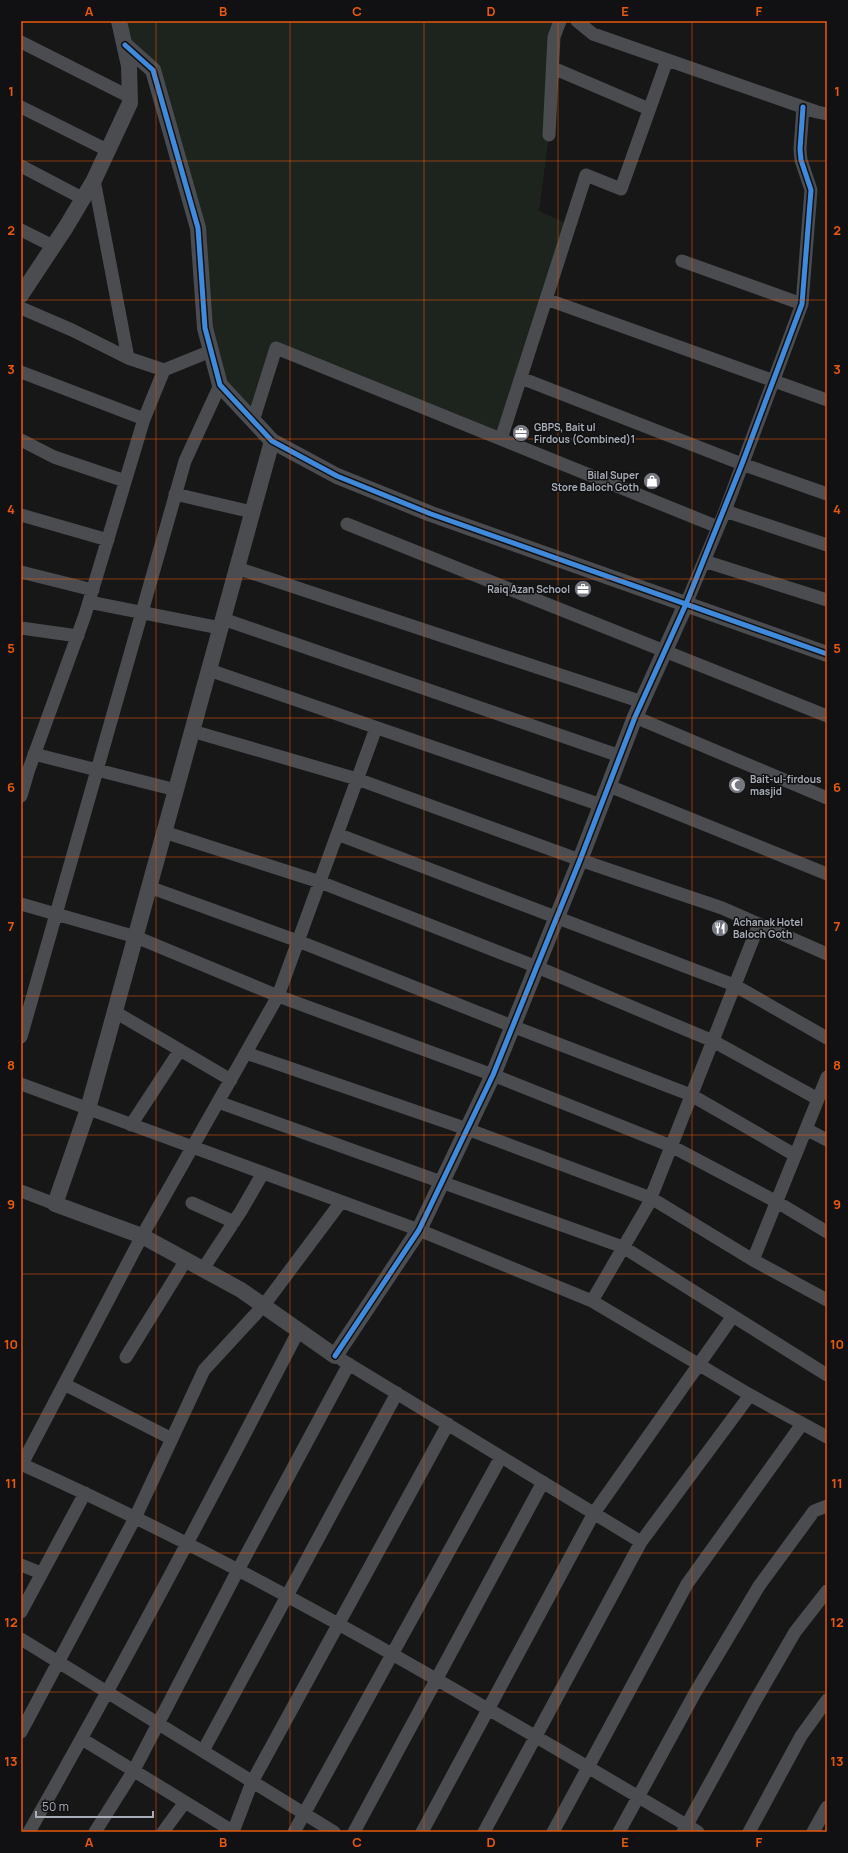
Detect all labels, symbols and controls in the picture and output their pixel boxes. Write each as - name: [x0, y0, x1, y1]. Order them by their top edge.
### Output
- text: A: [85, 2, 94, 20]
- text: B: [219, 2, 227, 20]
- text: C: [352, 2, 362, 20]
- text: D: [486, 2, 496, 20]
- text: E: [621, 2, 629, 20]
- text: F: [756, 2, 763, 20]
- text: 1: [8, 82, 14, 100]
- text: 1: [834, 82, 840, 100]
- text: 2: [7, 221, 15, 239]
- text: 2: [833, 221, 841, 239]
- text: 3: [7, 360, 15, 378]
- text: 3: [833, 360, 841, 378]
- place label: GBPS, Bait ul Firdous (Combined)1: [534, 420, 635, 446]
- office icon: GBPS, Bait ul Firdous (Combined)1: [511, 423, 531, 443]
- place label: Bilal Super Store Baloch Goth: [551, 468, 639, 494]
- shop icon: Bilal Super Store Baloch Goth: [642, 471, 662, 491]
- text: 4: [7, 500, 15, 518]
- text: 4: [833, 500, 841, 518]
- office icon: Raiq Azan School: [573, 579, 593, 599]
- place label: Raiq Azan School: [487, 582, 570, 596]
- text: 5: [7, 639, 15, 657]
- text: 5: [833, 639, 841, 657]
- place label: Bait-ul-firdous masjid: [750, 772, 822, 798]
- mosque icon: Bait-ul-firdous masjid: [727, 775, 747, 795]
- text: 6: [7, 778, 15, 796]
- text: 6: [833, 778, 841, 796]
- place label: Achanak Hotel Baloch Goth: [733, 915, 803, 941]
- text: 7: [8, 917, 15, 935]
- text: 7: [834, 917, 841, 935]
- restaurant icon: Achanak Hotel Baloch Goth: [710, 918, 730, 938]
- text: 8: [7, 1056, 15, 1074]
- text: 8: [833, 1056, 841, 1074]
- text: 9: [7, 1195, 15, 1213]
- text: 9: [833, 1195, 841, 1213]
- text: 10: [4, 1335, 18, 1353]
- text: 10: [830, 1335, 844, 1353]
- text: 11: [5, 1474, 17, 1492]
- text: 11: [831, 1474, 843, 1492]
- text: 12: [4, 1613, 18, 1631]
- text: 12: [830, 1613, 844, 1631]
- text: 13: [4, 1752, 18, 1770]
- text: 13: [830, 1752, 844, 1770]
- scale bar: [36, 1793, 153, 1819]
- text: 50 m: [42, 1798, 69, 1815]
- text: A: [85, 1833, 94, 1851]
- text: B: [219, 1833, 227, 1851]
- text: C: [352, 1833, 362, 1851]
- text: D: [486, 1833, 496, 1851]
- text: E: [621, 1833, 629, 1851]
- text: F: [756, 1833, 763, 1851]

